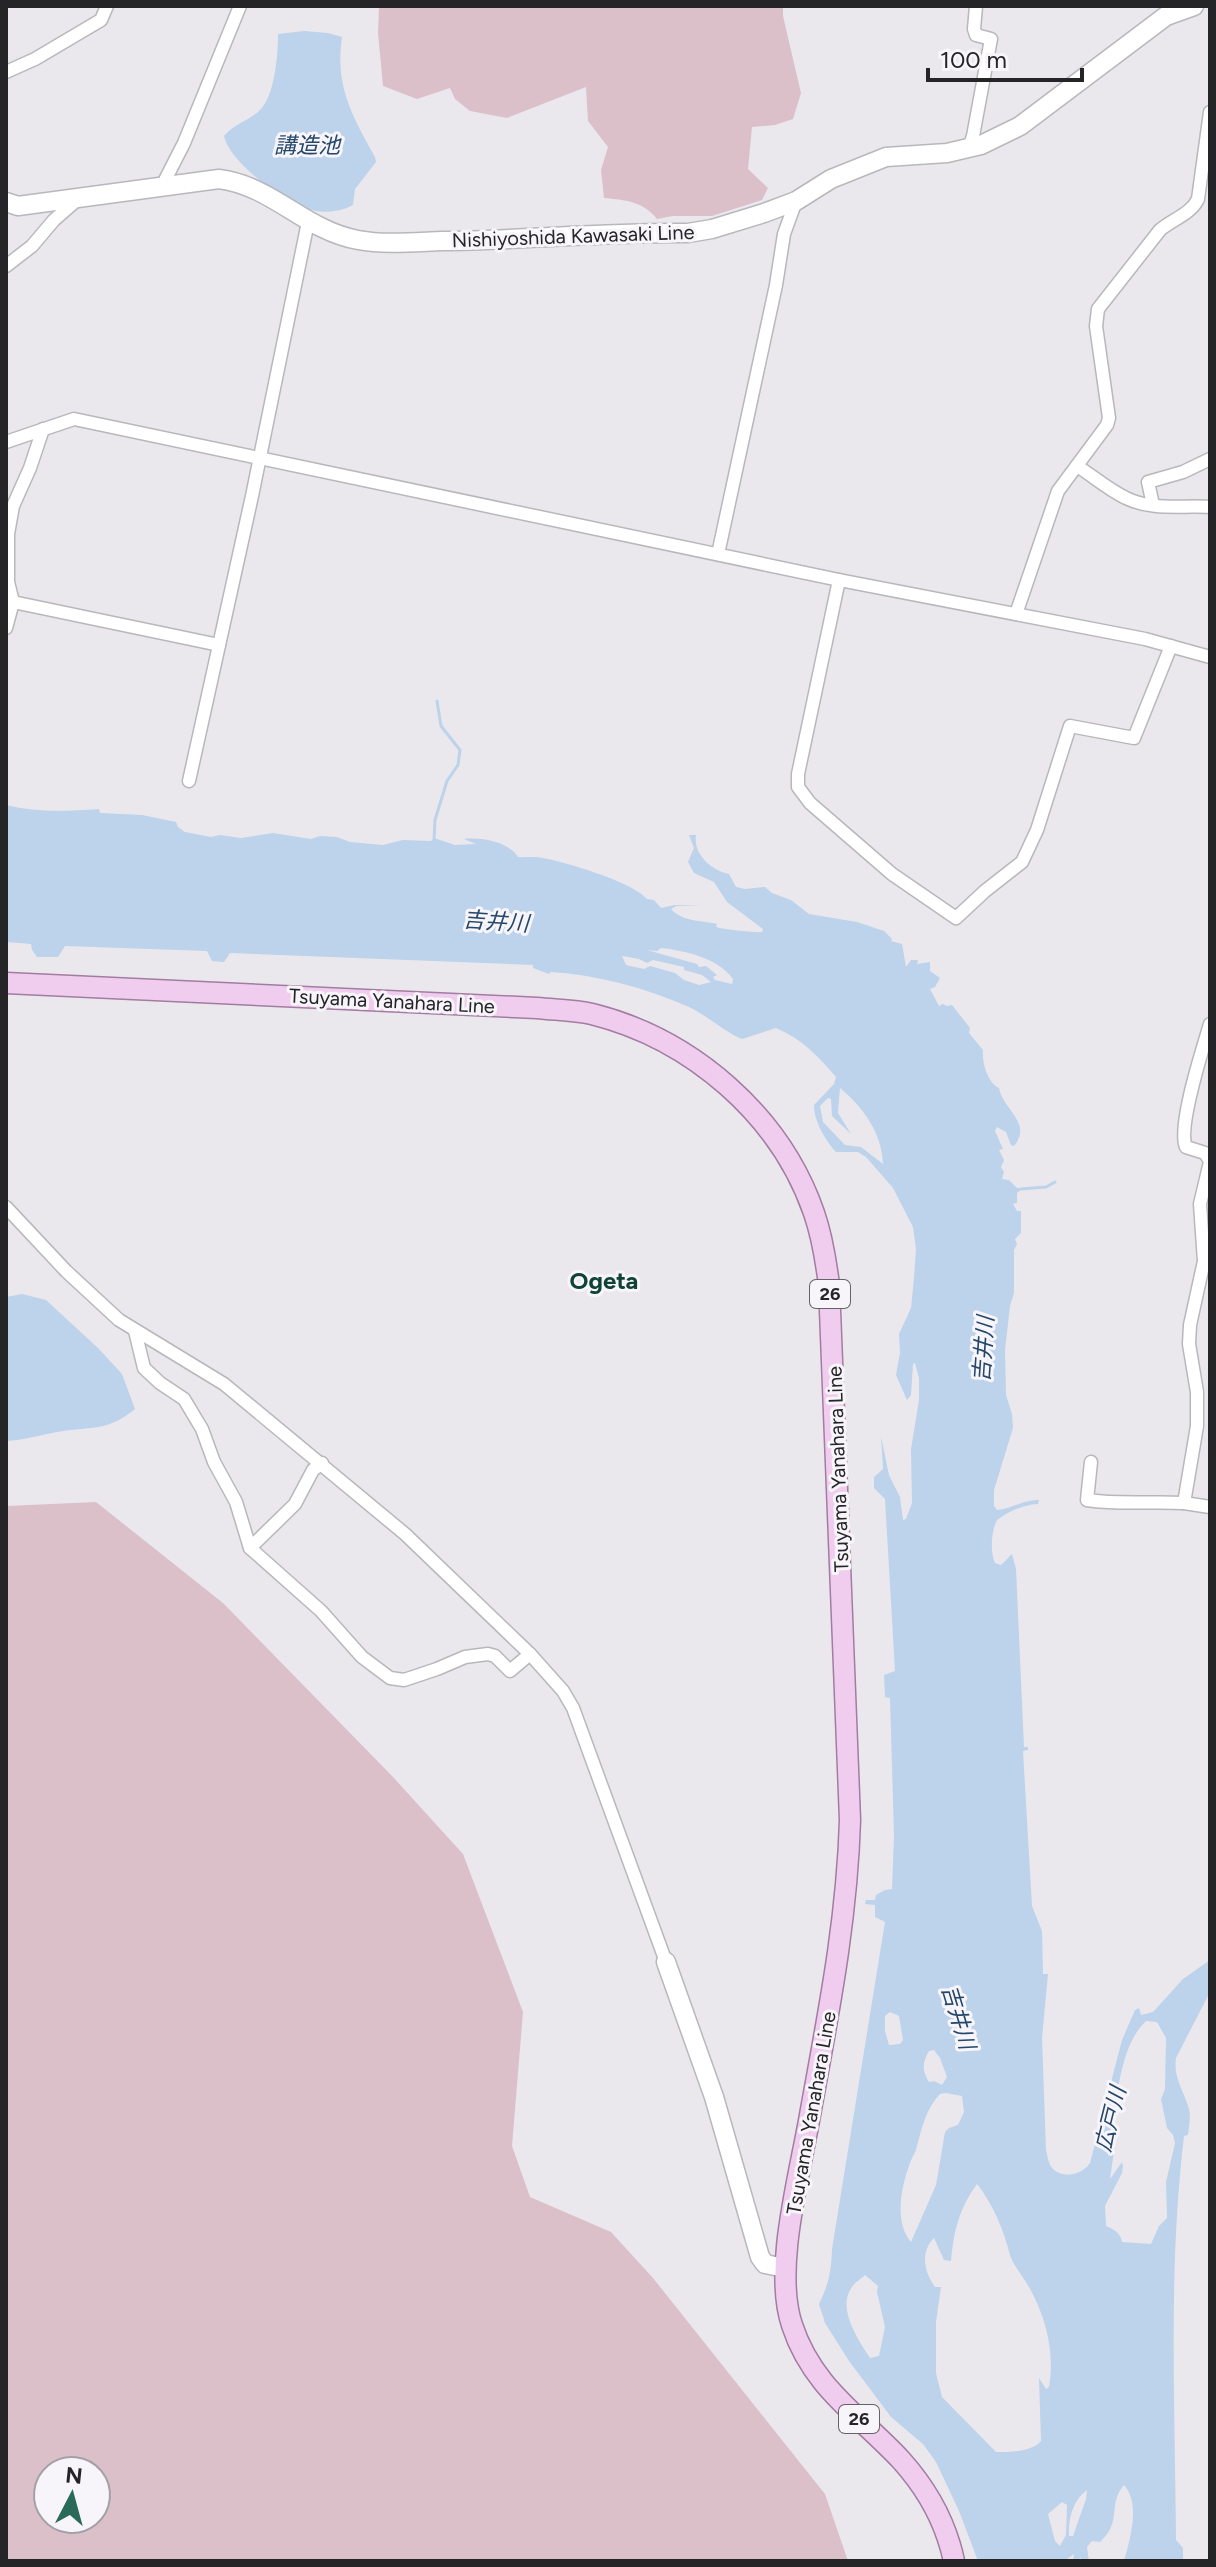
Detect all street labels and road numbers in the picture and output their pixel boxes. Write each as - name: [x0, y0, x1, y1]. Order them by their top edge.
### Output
- street label: Nishiyoshida Kawasaki Line: [451, 220, 695, 252]
- street label: Tsuyama Yanahara Line: [288, 984, 496, 1018]
- road number: 26: [810, 1280, 850, 1308]
- street label: Tsuyama Yanahara Line: [822, 1366, 854, 1572]
- street label: Tsuyama Yanahara Line: [781, 2009, 841, 2217]
- road number: 26: [839, 2405, 879, 2433]

